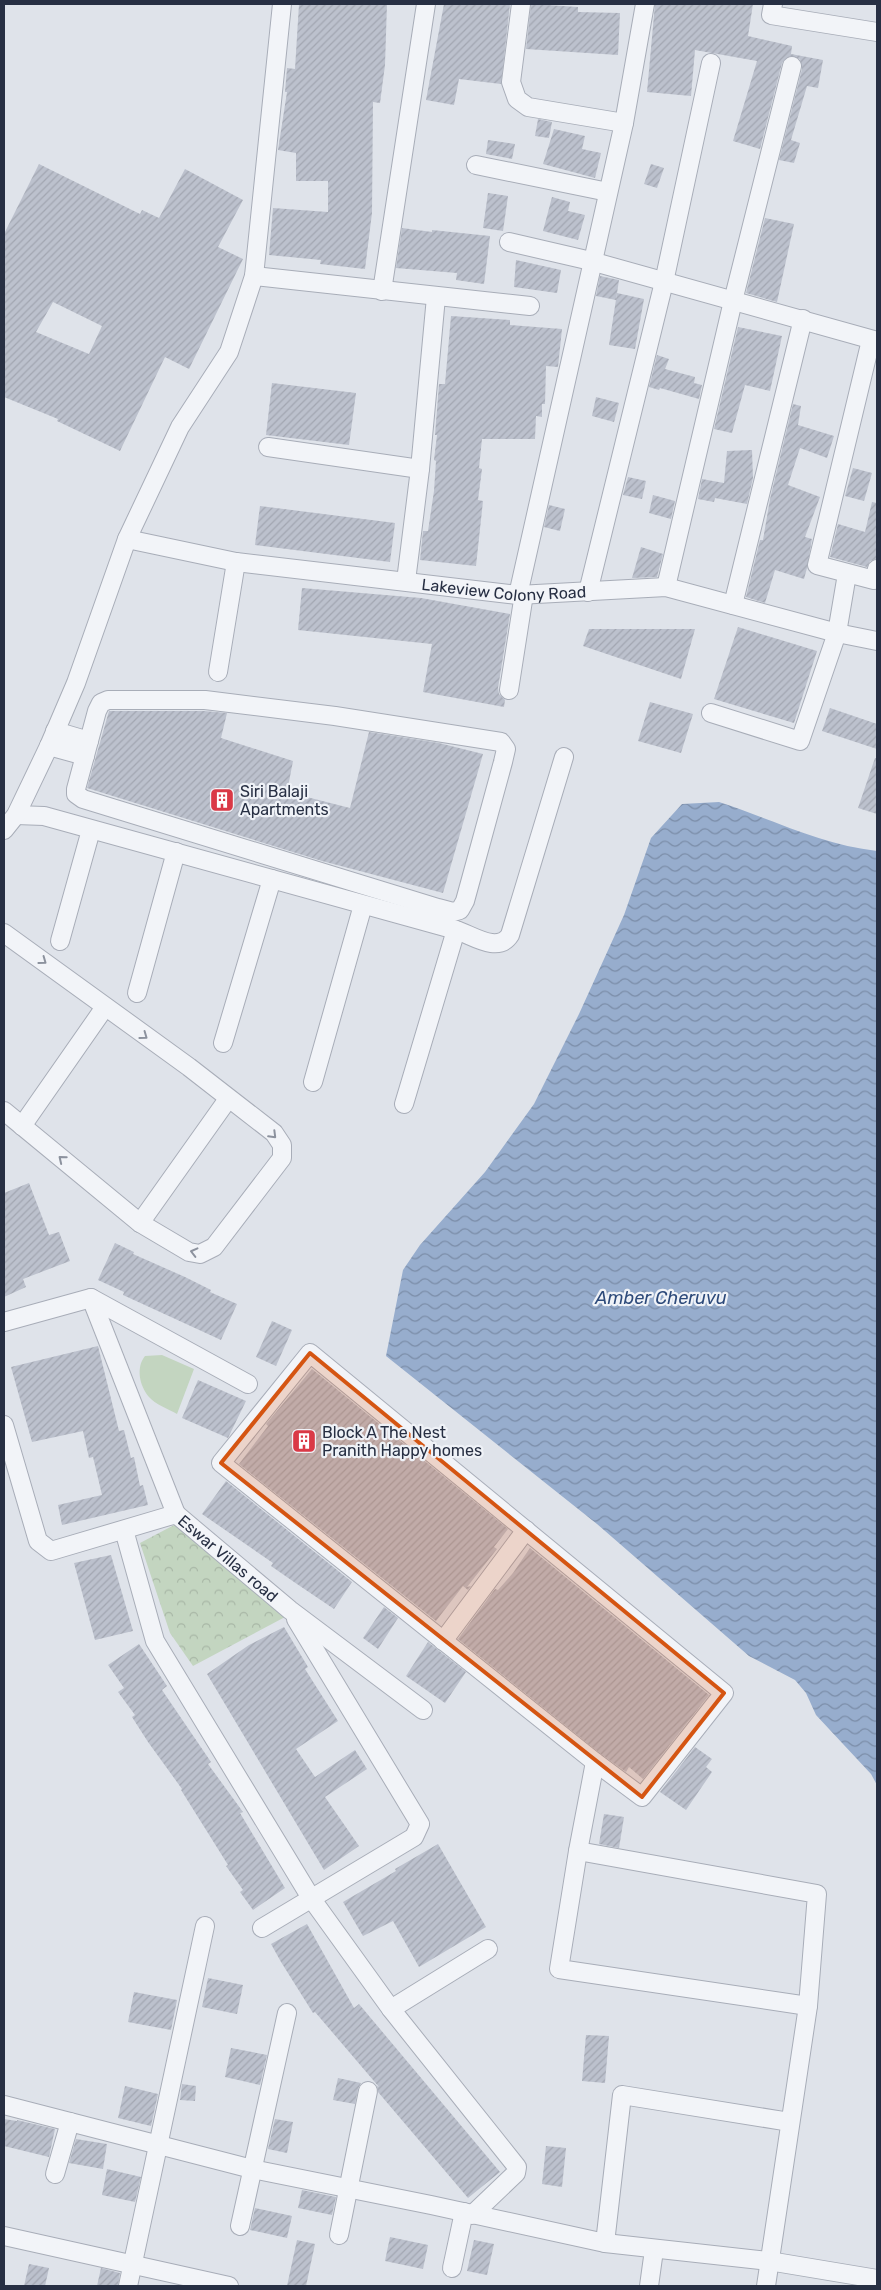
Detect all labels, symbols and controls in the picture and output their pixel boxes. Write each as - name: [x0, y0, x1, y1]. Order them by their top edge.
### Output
- street label: Lakeview Colony Road: [421, 574, 587, 605]
- place label: Siri Balaji Apartments: [240, 782, 329, 819]
- building icon: Siri Balaji Apartments: [209, 787, 235, 813]
- one-way arrow: [37, 956, 46, 964]
- one-way arrow: [139, 1029, 148, 1039]
- one-way arrow: [267, 1129, 276, 1138]
- one-way arrow: [59, 1156, 68, 1164]
- one-way arrow: [189, 1247, 198, 1258]
- water label: Amber Cheruvu: [594, 1287, 727, 1309]
- place label: Block A The Nest Pranith Happy homes: [322, 1423, 482, 1460]
- building icon: Block A The Nest Pranith Happy homes: [291, 1428, 317, 1454]
- street label: Eswar Villas road: [174, 1511, 282, 1606]

